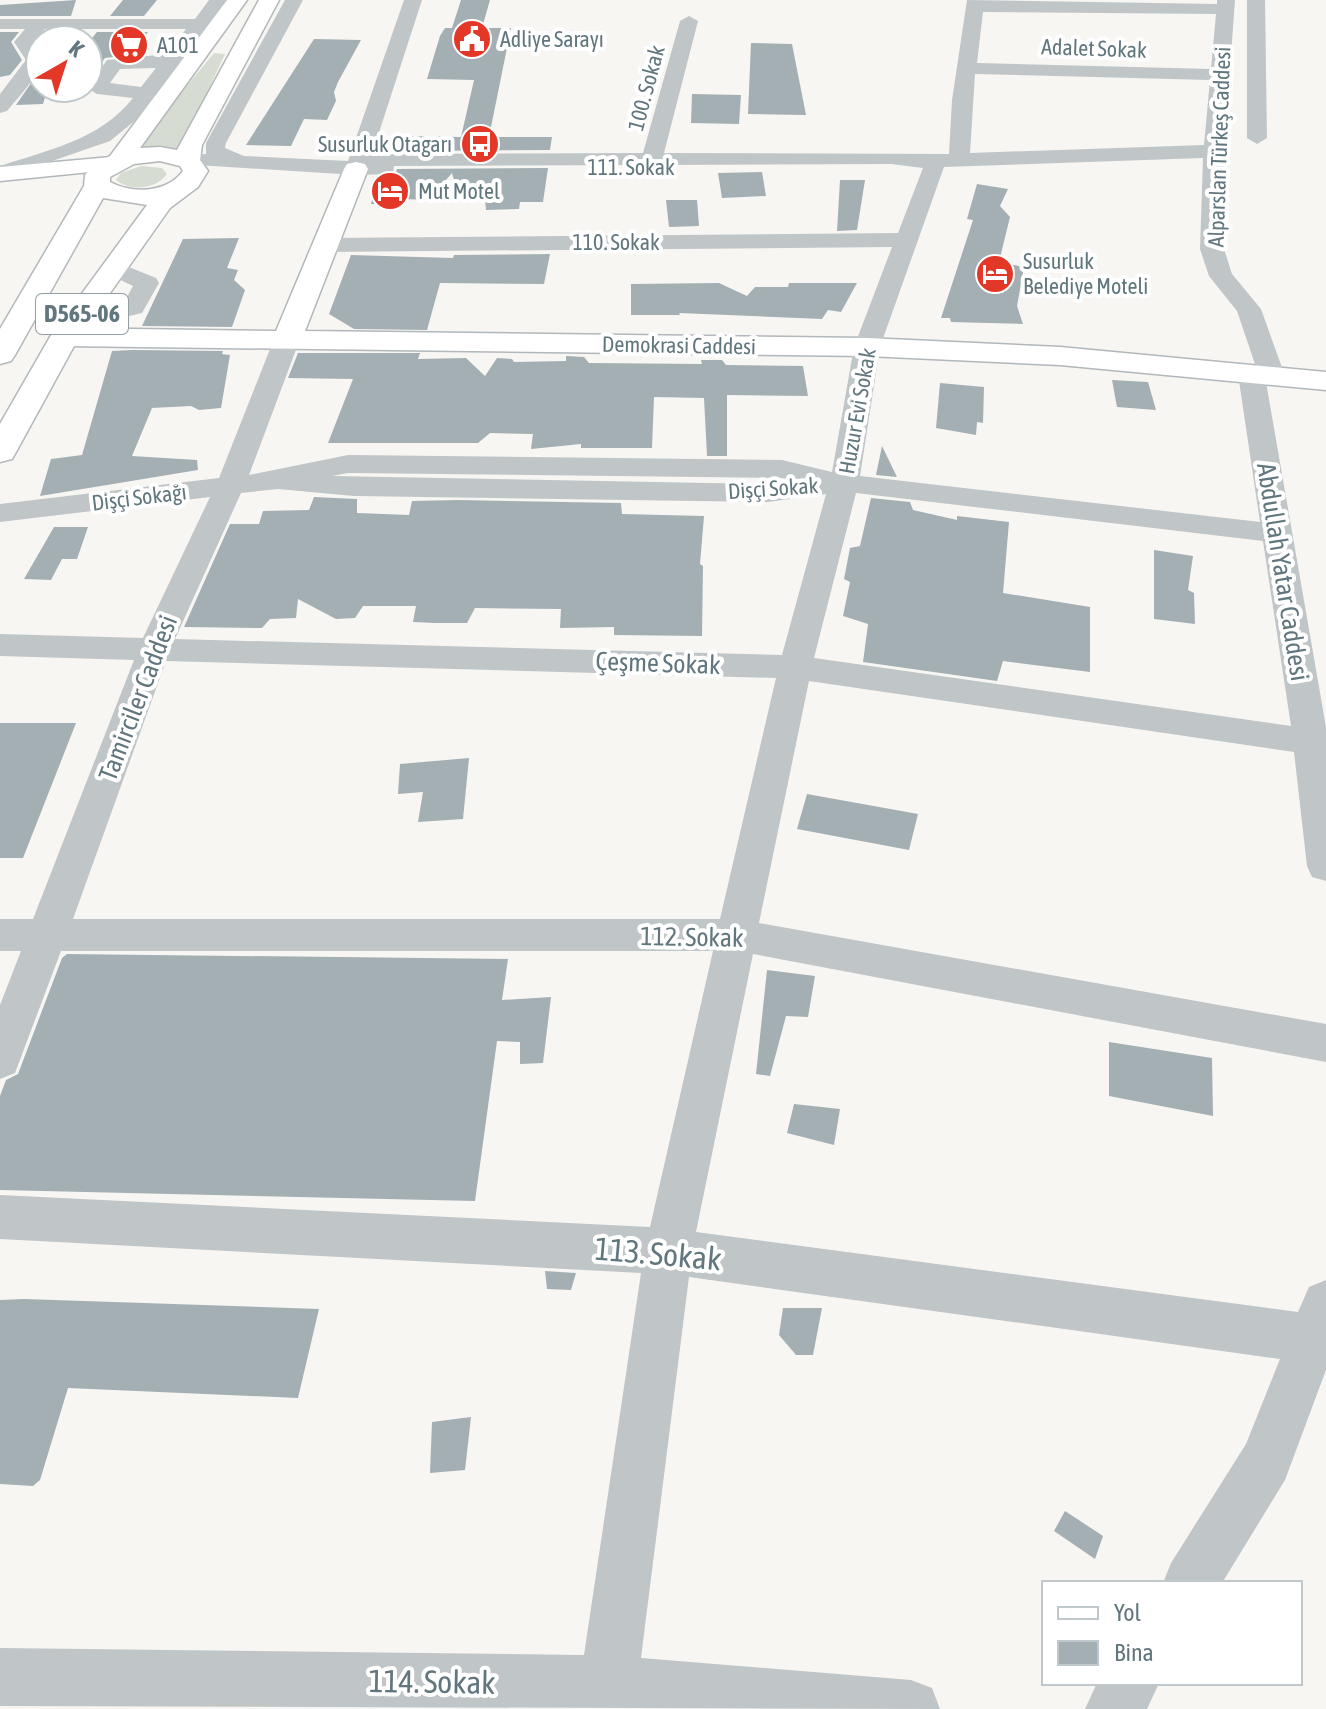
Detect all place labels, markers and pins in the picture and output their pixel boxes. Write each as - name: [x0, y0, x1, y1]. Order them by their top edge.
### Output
- public building icon: Adliye Sarayı: [451, 18, 493, 60]
- supermarket icon: A101: [108, 24, 150, 66]
- place label: Adliye Sarayı: [500, 26, 604, 52]
- place label: A101: [157, 32, 199, 58]
- bus stop icon: Susurluk Otagarı: [459, 123, 501, 165]
- place label: Susurluk Otagarı: [318, 131, 452, 157]
- hotel icon: Mut Motel: [369, 170, 411, 212]
- place label: Mut Motel: [418, 178, 500, 204]
- place label: Susurluk Belediye Moteli: [1023, 248, 1148, 299]
- hotel icon: Susurluk Belediye Moteli: [974, 253, 1016, 295]

